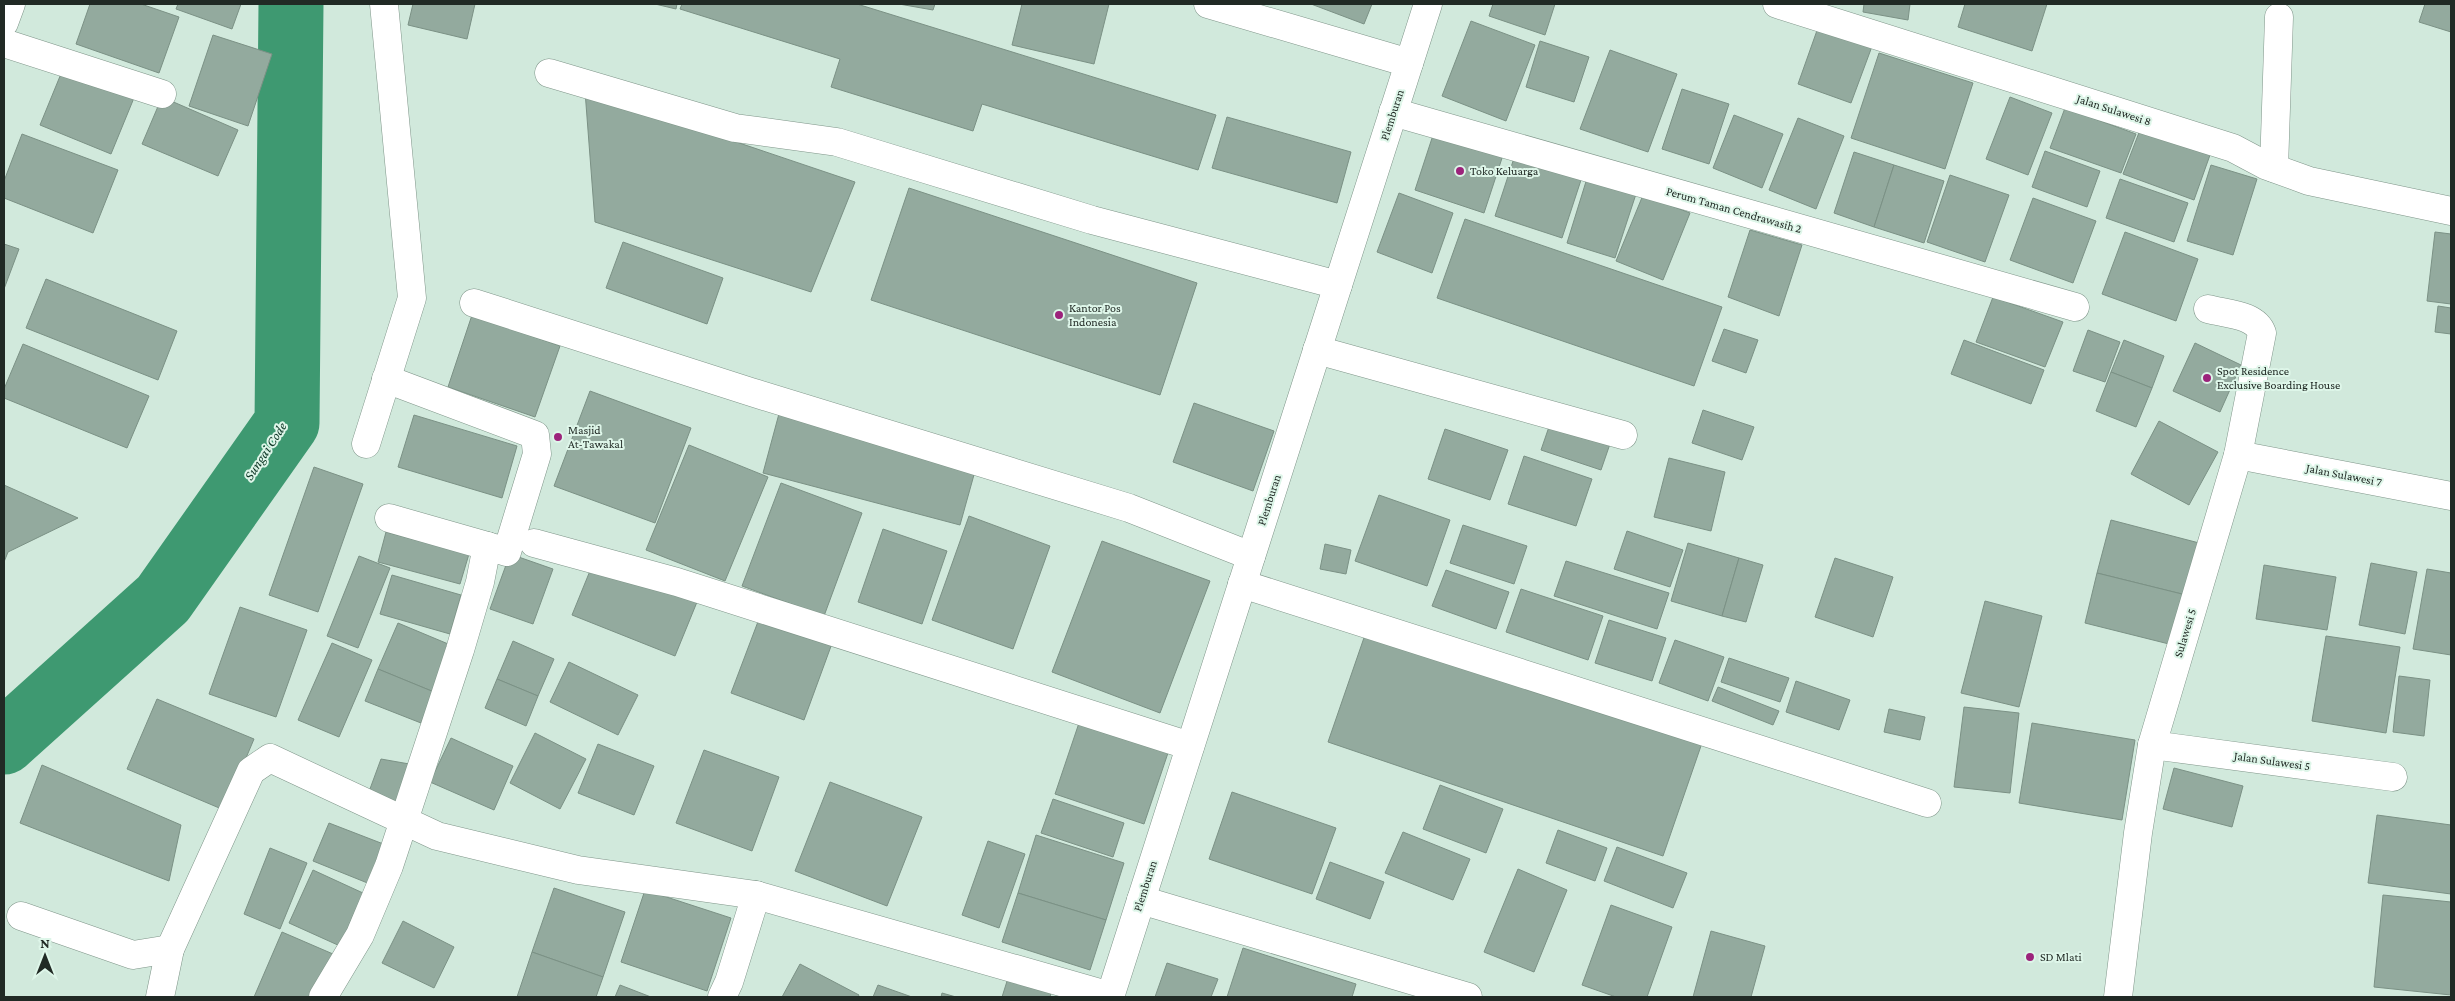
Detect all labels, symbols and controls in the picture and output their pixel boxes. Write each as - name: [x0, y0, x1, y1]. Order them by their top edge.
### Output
- street label: Plemburan: [1377, 87, 1407, 142]
- street label: Jalan Sulawesi 8: [2074, 91, 2153, 129]
- place label: Toko Keluarga: [1470, 164, 1539, 178]
- marker: Toko Keluarga: [1454, 165, 1466, 177]
- street label: Perum Taman Cendrawasih 2: [1665, 184, 1804, 236]
- place label: Kantor Pos Indonesia: [1069, 301, 1121, 329]
- marker: Kantor Pos Indonesia: [1053, 309, 1065, 321]
- place label: Spot Residence Exclusive Boarding House: [2217, 364, 2340, 392]
- marker: Spot Residence Exclusive Boarding House: [2201, 372, 2213, 384]
- water label: Sungai Code: [240, 418, 290, 483]
- place label: Masjid At-Tawakal: [568, 423, 623, 451]
- marker: Masjid At-Tawakal: [552, 431, 564, 443]
- street label: Jalan Sulawesi 7: [2304, 461, 2383, 489]
- street label: Plemburan: [1254, 472, 1284, 527]
- street label: Sulawesi 5: [2171, 607, 2199, 659]
- street label: Jalan Sulawesi 5: [2232, 749, 2311, 773]
- street label: Plemburan: [1130, 858, 1160, 913]
- north arrow: [20, 931, 70, 981]
- text: N: [40, 935, 50, 951]
- place label: SD Mlati: [2040, 950, 2082, 964]
- marker: SD Mlati: [2024, 951, 2036, 963]

